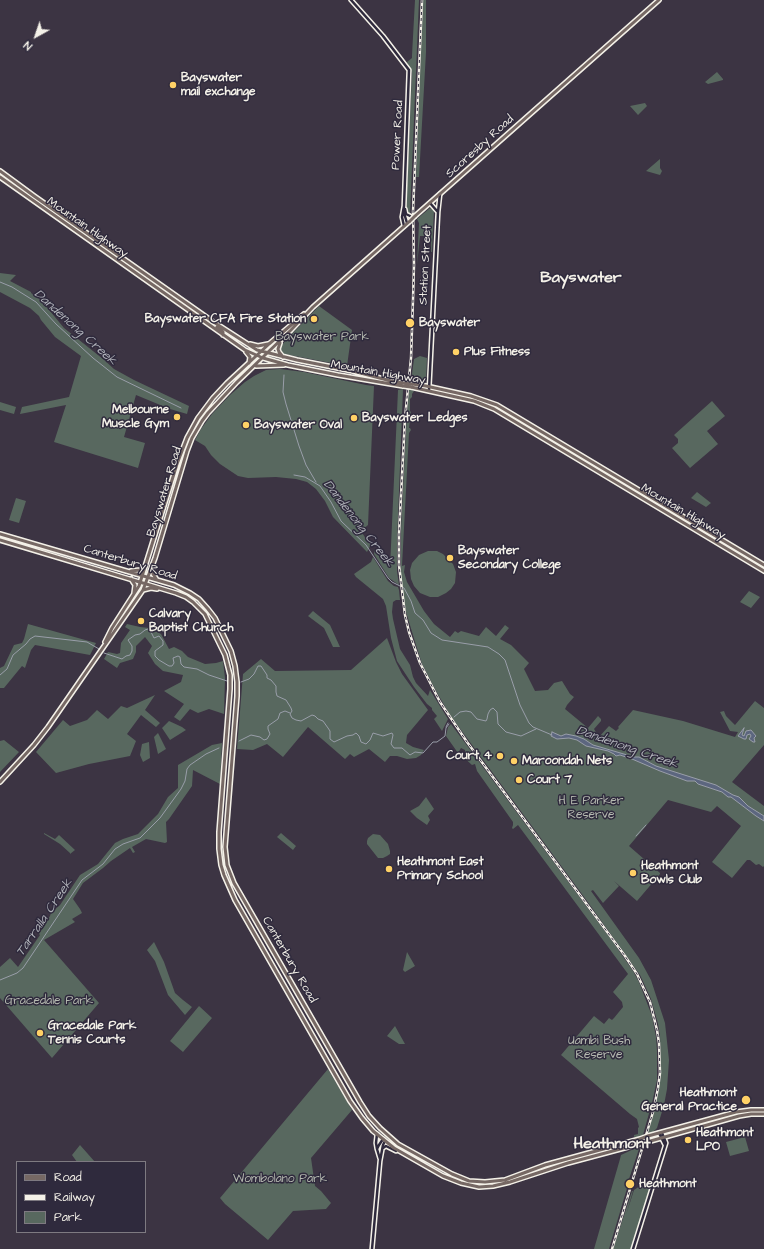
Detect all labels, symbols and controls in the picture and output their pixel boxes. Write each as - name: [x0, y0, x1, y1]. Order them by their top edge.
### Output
- north arrow: [16, 16, 56, 56]
- text: N: [20, 38, 35, 54]
- place label: Bayswater mail exchange: [181, 71, 255, 99]
- marker: Bayswater mail exchange: [168, 80, 178, 90]
- street label: Power Road: [389, 100, 407, 170]
- street label: Scoresby Road: [443, 113, 517, 181]
- street label: Mountain Highway: [44, 195, 130, 261]
- street label: Station Street: [417, 225, 435, 305]
- district label: Bayswater: [540, 269, 622, 289]
- water label: Dandenong Creek: [30, 287, 120, 369]
- place label: Bayswater CFA Fire Station: [145, 312, 306, 326]
- marker: Bayswater CFA Fire Station: [309, 314, 319, 324]
- place label: Bayswater: [419, 316, 480, 330]
- marker: Bayswater: [404, 317, 416, 329]
- park label: Bayswater Park: [275, 330, 369, 344]
- place label: Plus Fitness: [464, 345, 530, 359]
- marker: Plus Fitness: [451, 347, 461, 357]
- street label: Mountain Highway: [330, 358, 426, 388]
- place label: Melbourne Muscle Gym: [102, 403, 169, 431]
- place label: Bayswater Ledges: [362, 411, 467, 425]
- marker: Melbourne Muscle Gym: [172, 412, 182, 422]
- marker: Bayswater Ledges: [349, 413, 359, 423]
- place label: Bayswater Oval: [254, 418, 342, 432]
- marker: Bayswater Oval: [241, 420, 251, 430]
- street label: Bayswater Road: [144, 445, 186, 539]
- water label: Dandenong Creek: [319, 477, 397, 571]
- street label: Mountain Highway: [638, 481, 728, 543]
- street label: Canterbury Road: [82, 542, 178, 584]
- place label: Bayswater Secondary College: [458, 544, 561, 572]
- marker: Bayswater Secondary College: [445, 553, 455, 563]
- place label: Calvary Baptist Church: [149, 607, 233, 635]
- marker: Calvary Baptist Church: [136, 616, 146, 626]
- water label: Dandenong Creek: [574, 723, 680, 773]
- place label: Court 4: [446, 749, 492, 763]
- marker: Court 4: [495, 751, 505, 761]
- place label: Maroondah Nets: [522, 754, 612, 768]
- marker: Maroondah Nets: [509, 756, 519, 766]
- place label: Court 7: [527, 773, 572, 787]
- marker: Court 7: [514, 775, 524, 785]
- park label: H E Parker Reserve: [559, 794, 623, 822]
- place label: Heathmont East Primary School: [397, 855, 483, 883]
- place label: Heathmont Bowls Club: [641, 859, 702, 887]
- marker: Heathmont East Primary School: [384, 864, 394, 874]
- marker: Heathmont Bowls Club: [628, 868, 638, 878]
- water label: Tarralla Creek: [13, 876, 77, 960]
- street label: Canterbury Road: [259, 914, 319, 1006]
- park label: Gracedale Park: [5, 994, 93, 1008]
- place label: Gracedale Park Tennis Courts: [48, 1019, 136, 1047]
- marker: Gracedale Park Tennis Courts: [35, 1028, 45, 1038]
- park label: Uambi Bush Reserve: [568, 1034, 630, 1062]
- place label: Heathmont General Practice: [642, 1086, 737, 1114]
- marker: Heathmont General Practice: [740, 1094, 752, 1106]
- place label: Heathmont LPO: [696, 1126, 754, 1154]
- district label: Heathmont: [574, 1135, 650, 1155]
- marker: Heathmont LPO: [683, 1135, 693, 1145]
- legend: [16, 1161, 146, 1233]
- text: Road: [54, 1169, 82, 1186]
- park label: Wombolano Park: [233, 1172, 327, 1186]
- place label: Heathmont: [639, 1177, 697, 1191]
- marker: Heathmont: [624, 1178, 636, 1190]
- text: Railway: [54, 1189, 95, 1206]
- text: Park: [54, 1209, 82, 1226]

